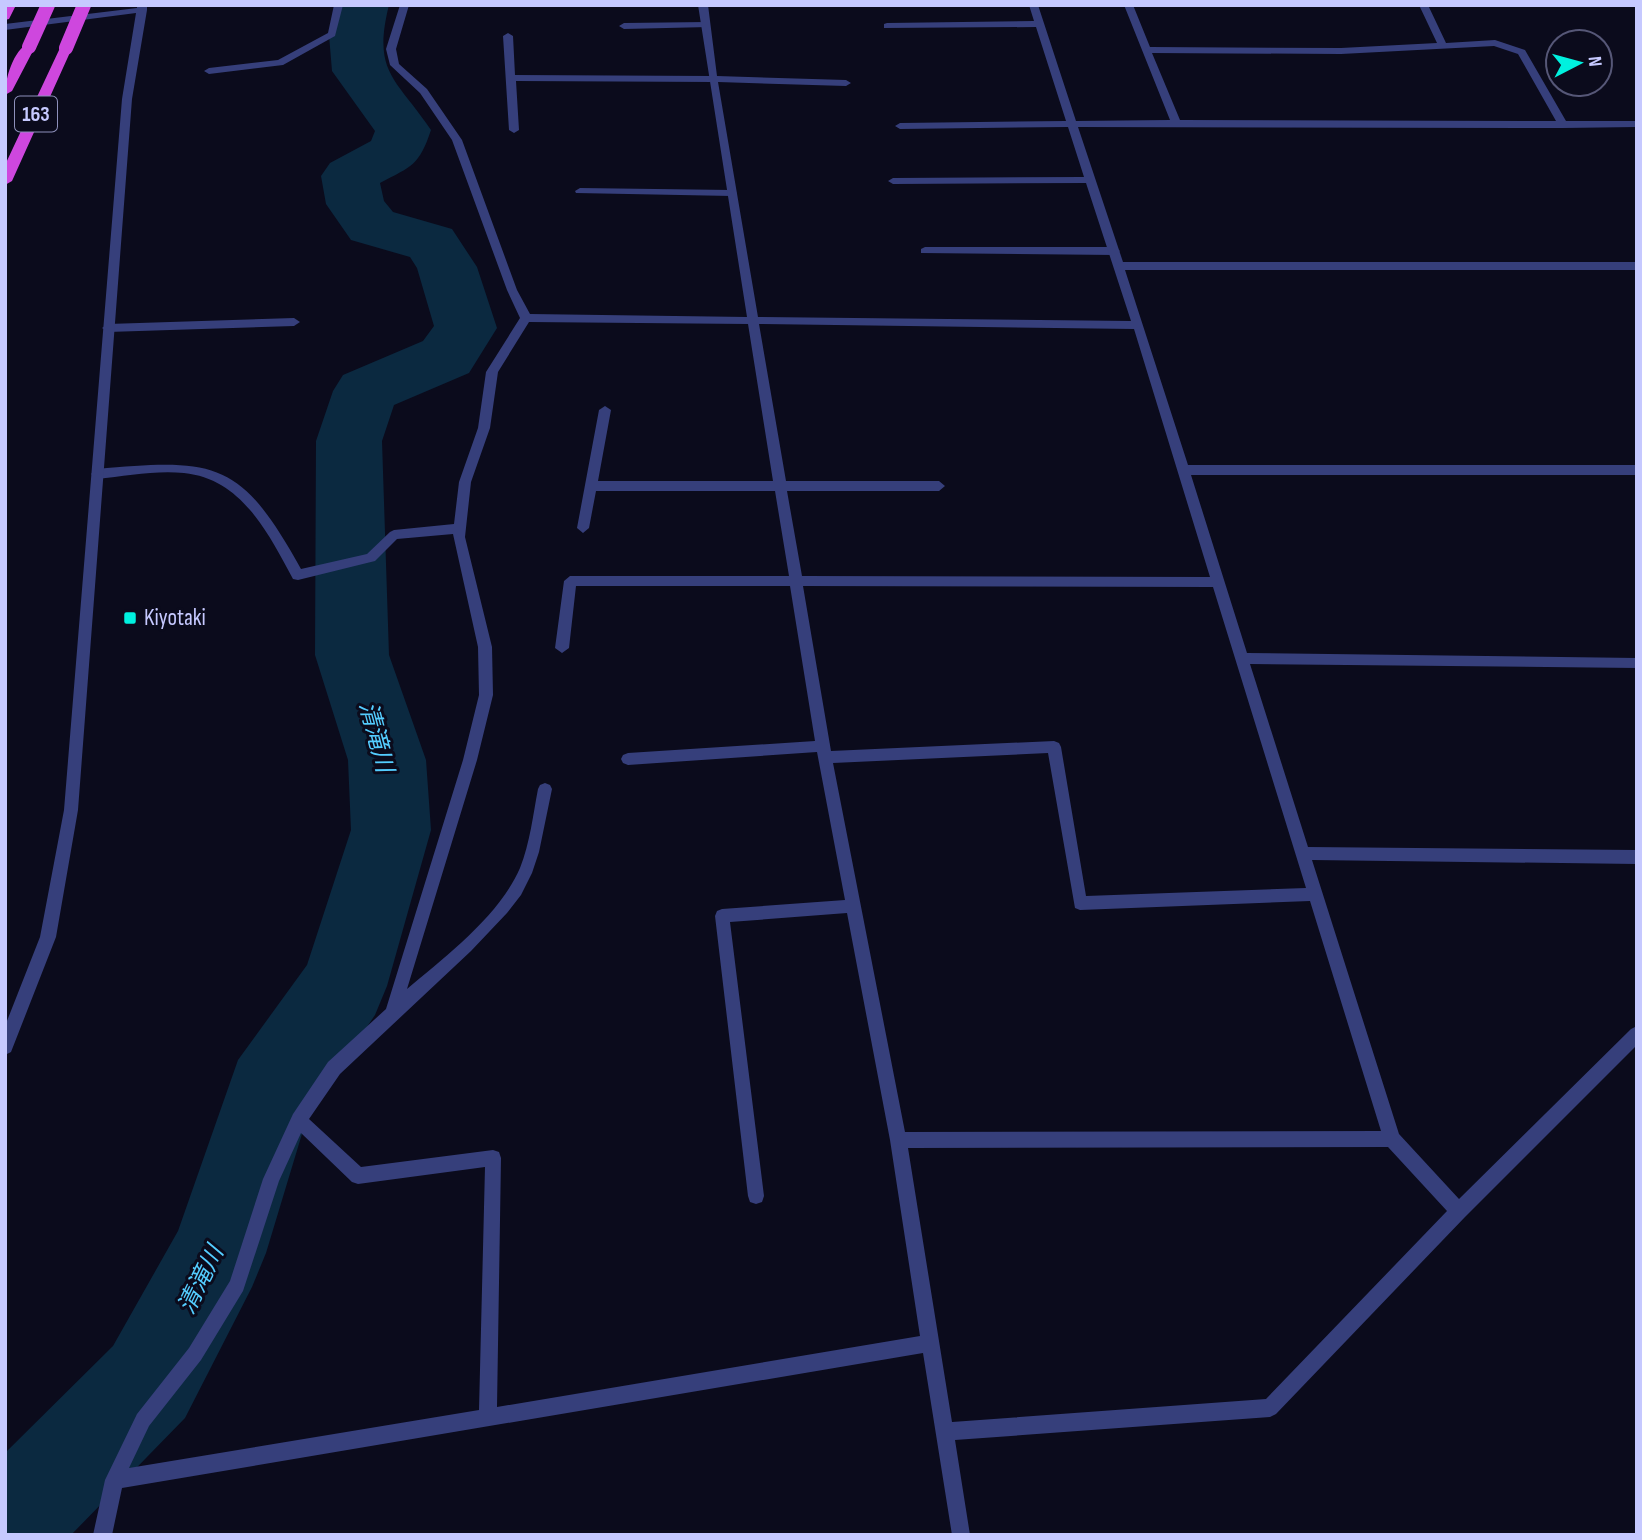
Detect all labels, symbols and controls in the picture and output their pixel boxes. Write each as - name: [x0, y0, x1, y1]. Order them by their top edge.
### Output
- north arrow: [1544, 28, 1614, 98]
- text: N: [1582, 55, 1606, 68]
- road number: 163: [15, 96, 57, 132]
- place label: Kiyotaki: [144, 604, 206, 632]
- marker: Kiyotaki: [122, 610, 138, 626]
- water label: 清滝川: [353, 698, 400, 778]
- water label: 清滝川: [172, 1239, 231, 1319]

